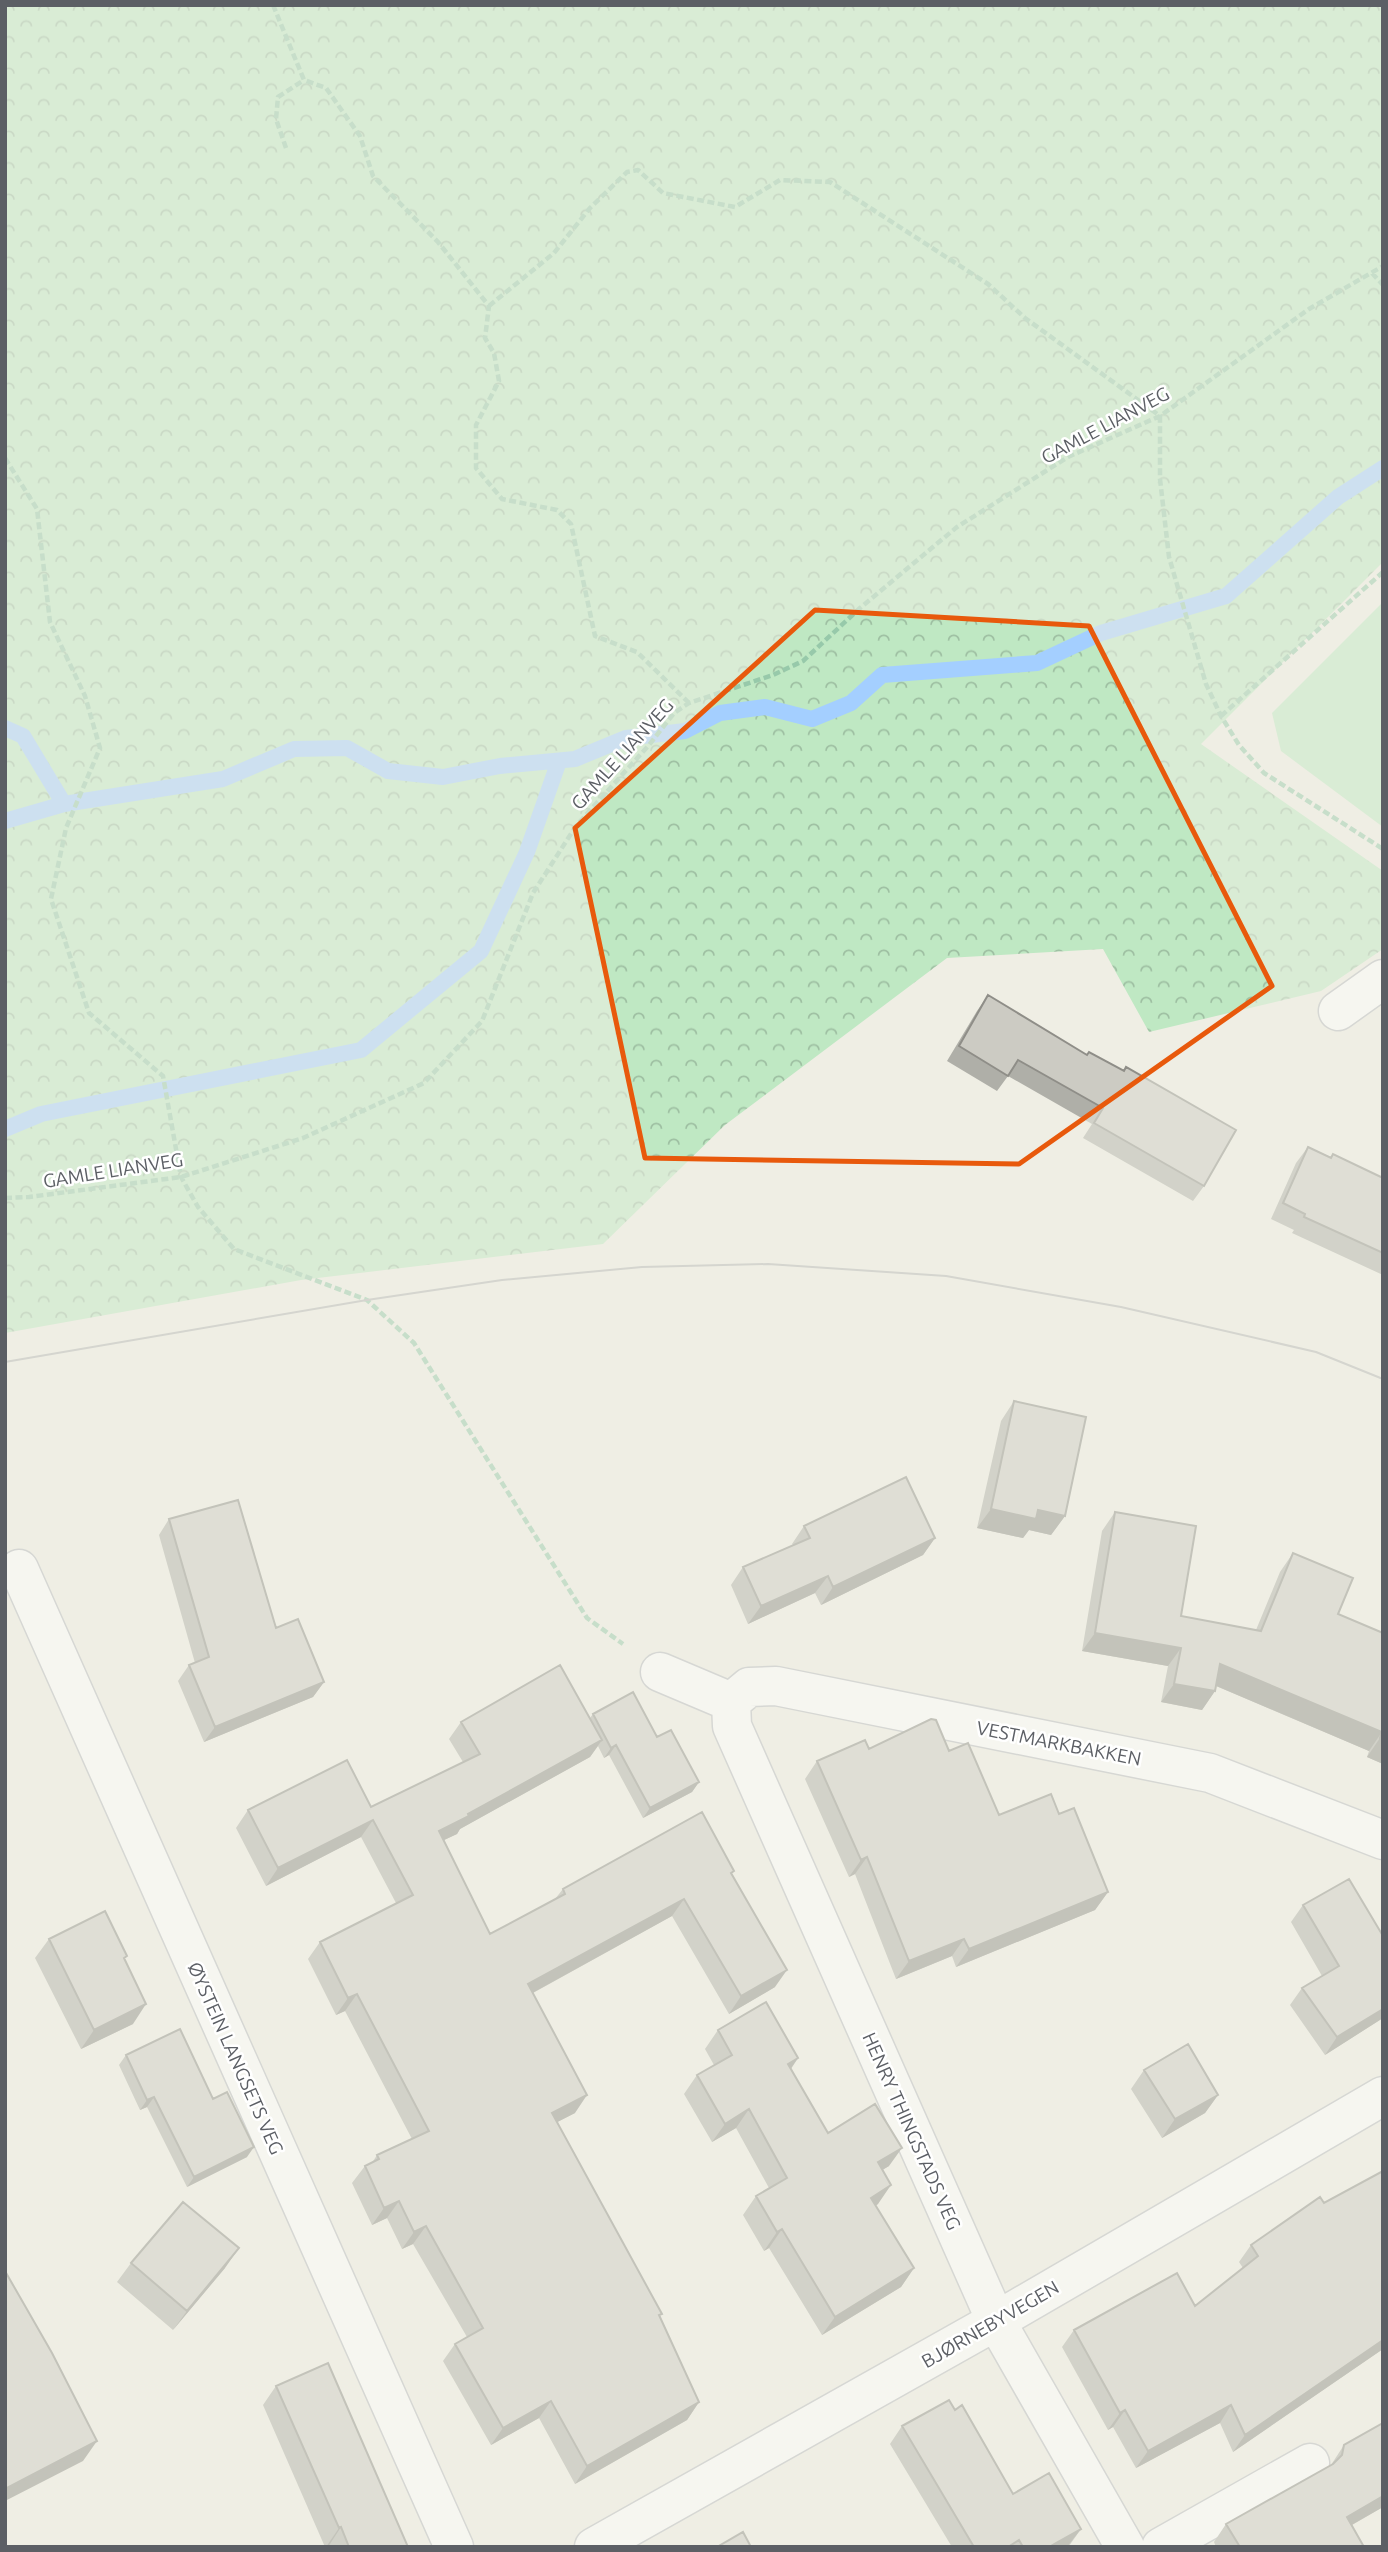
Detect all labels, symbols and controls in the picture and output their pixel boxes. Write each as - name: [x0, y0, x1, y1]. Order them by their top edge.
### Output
- street label: GAMLE LIANVEG: [1037, 382, 1173, 468]
- street label: GAMLE LIANVEG: [566, 694, 678, 814]
- street label: GAMLE LIANVEG: [41, 1148, 185, 1192]
- street label: VESTMARKBAKKEN: [975, 1716, 1143, 1770]
- street label: ØYSTEIN LANGSETS VEG: [184, 1958, 288, 2158]
- street label: HENRY THINGSTADS VEG: [858, 2029, 966, 2233]
- street label: BJØRNEBYVEGEN: [917, 2276, 1063, 2372]

